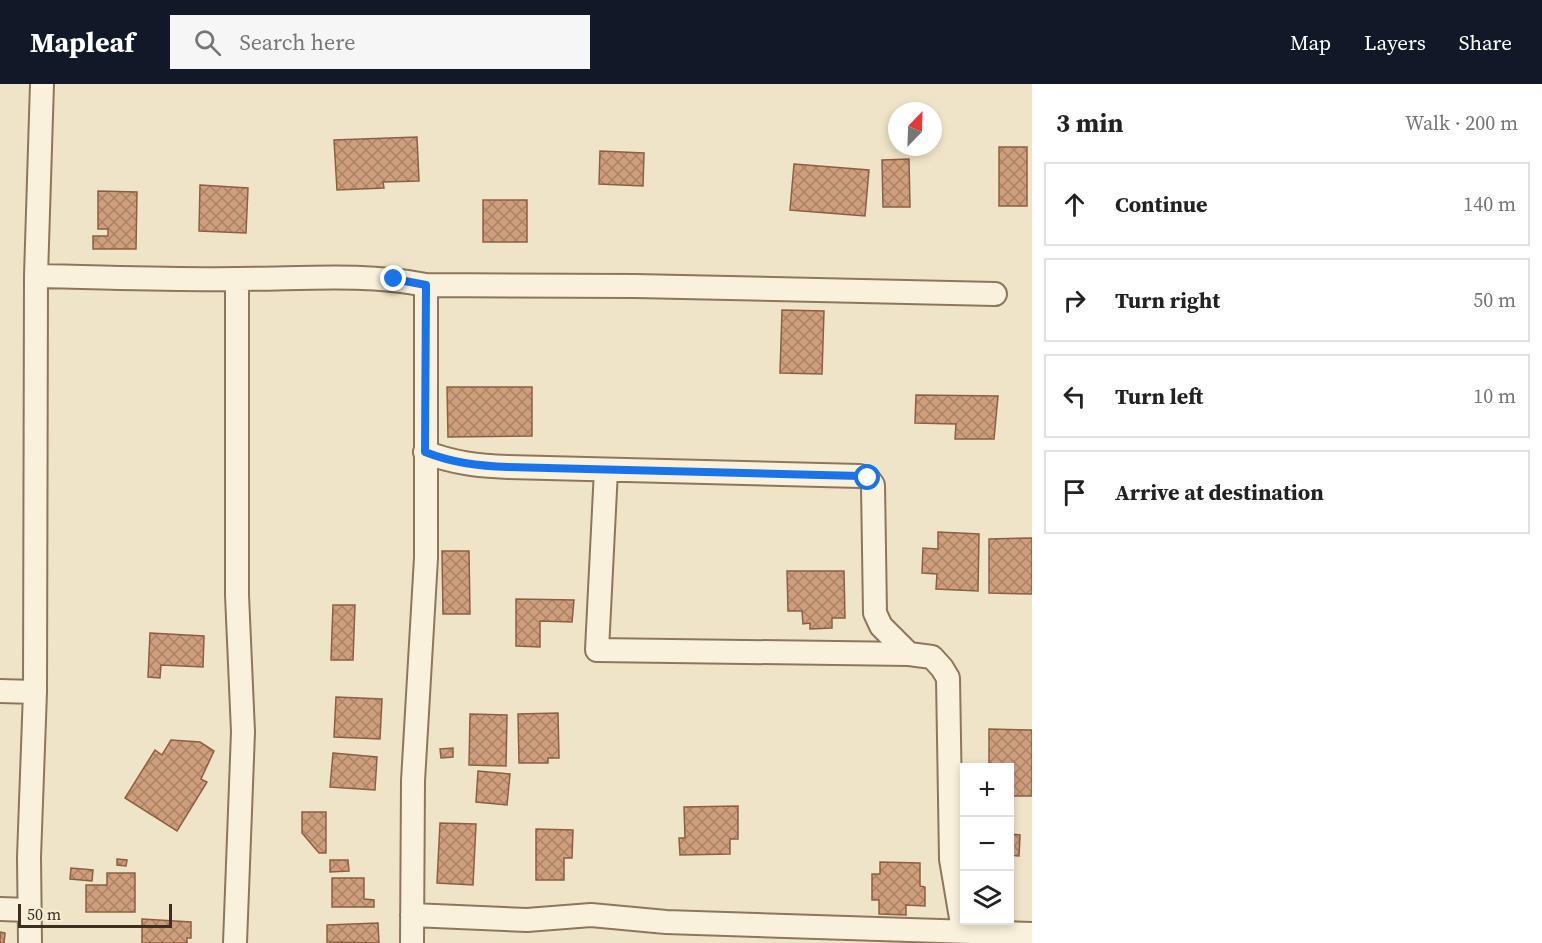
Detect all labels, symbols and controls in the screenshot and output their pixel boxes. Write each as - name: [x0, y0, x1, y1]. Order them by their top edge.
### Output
- search box: [170, 15, 590, 69]
- text: Mapleaf: [30, 23, 134, 61]
- icon: search: [191, 26, 224, 59]
- text: Search here: [239, 27, 355, 57]
- text: Map: [1290, 28, 1331, 57]
- text: Layers: [1364, 28, 1426, 57]
- text: Share: [1459, 28, 1512, 57]
- north arrow: [888, 102, 942, 156]
- text: 3 min: [1056, 105, 1123, 141]
- text: Walk · 200 m: [1405, 109, 1518, 137]
- icon: ahead: [1058, 188, 1091, 221]
- text: Continue: [1115, 189, 1208, 219]
- text: 140 m: [1463, 190, 1516, 218]
- route end: [380, 265, 406, 291]
- icon: right: [1058, 284, 1091, 317]
- text: Turn right: [1115, 285, 1220, 315]
- text: 50 m: [1473, 286, 1516, 314]
- icon: left: [1058, 380, 1091, 413]
- text: Turn left: [1115, 381, 1203, 411]
- text: 10 m: [1473, 382, 1516, 410]
- route start: [854, 464, 880, 490]
- icon: arrive: [1058, 476, 1091, 509]
- text: Arrive at destination: [1115, 477, 1324, 507]
- map controls: [960, 763, 1014, 925]
- button: +: [960, 763, 1014, 817]
- button: −: [960, 817, 1014, 871]
- button: layers: [960, 871, 1014, 925]
- scale bar: [18, 901, 172, 928]
- text: 50 m: [27, 903, 61, 925]

